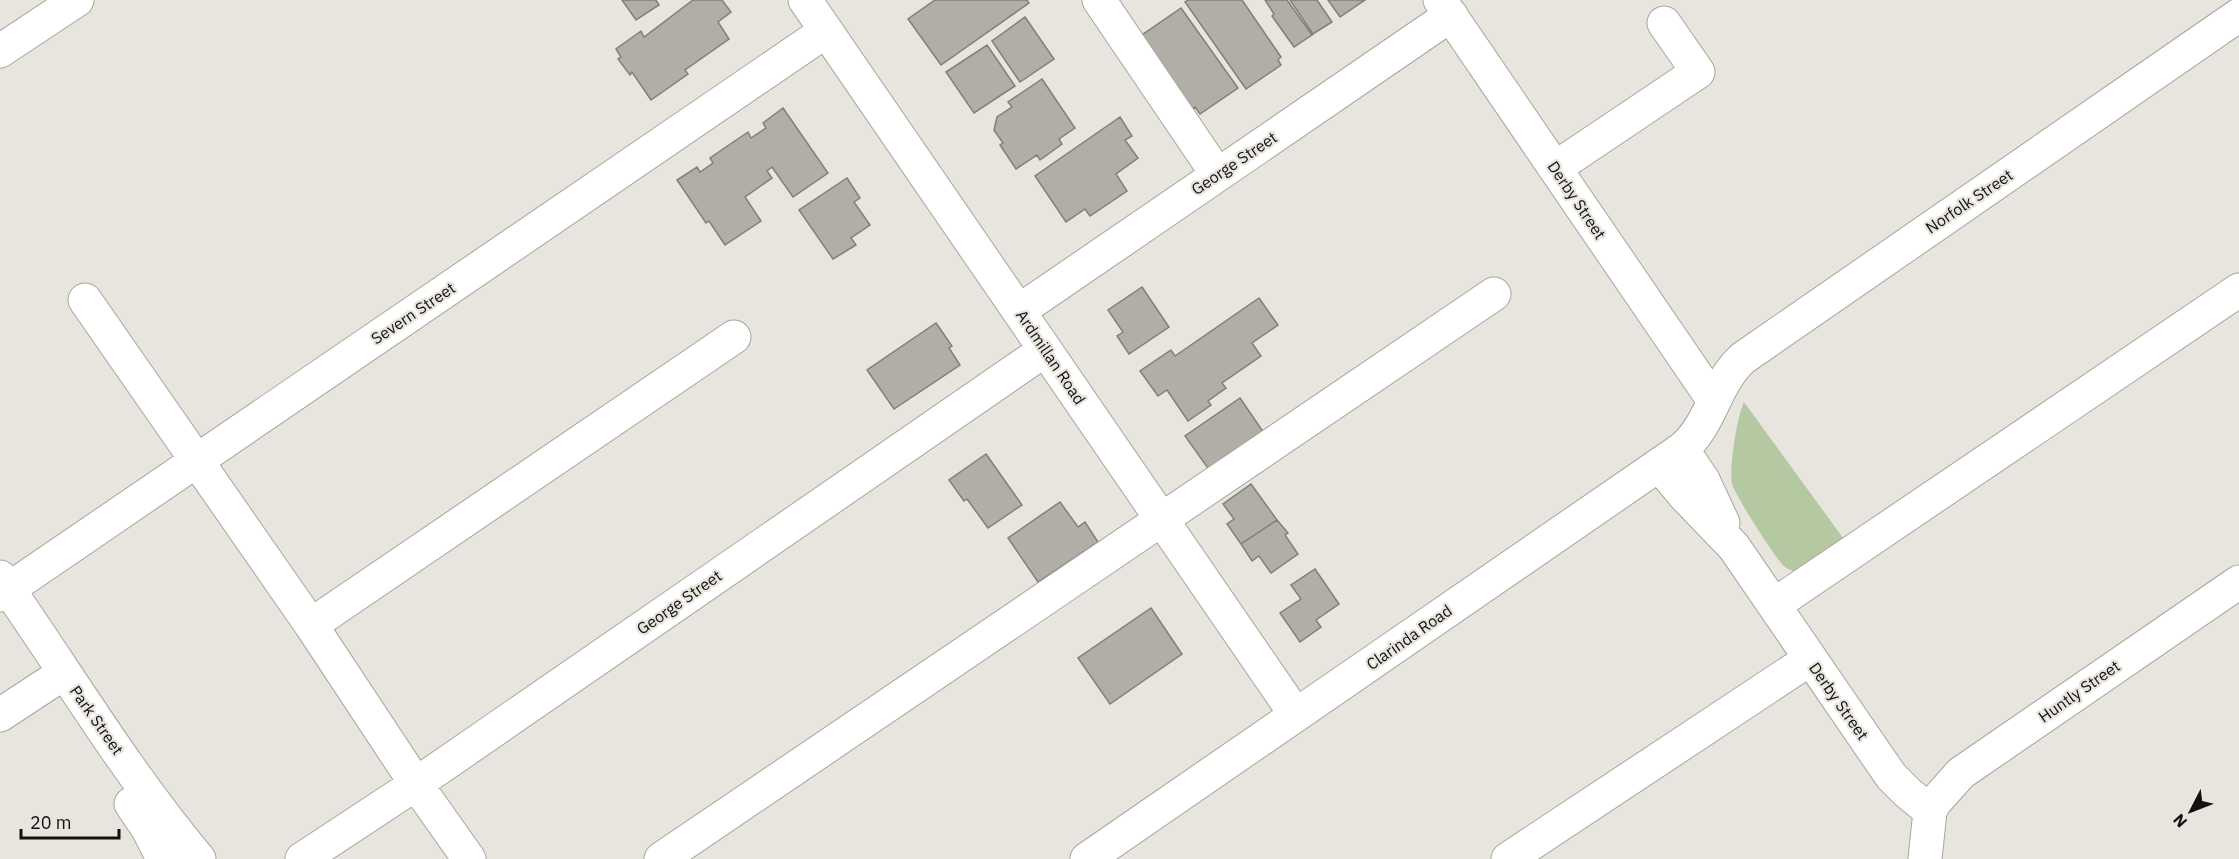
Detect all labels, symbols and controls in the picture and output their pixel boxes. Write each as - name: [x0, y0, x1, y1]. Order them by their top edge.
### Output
- street label: George Street: [1187, 127, 1281, 199]
- street label: Derby Street: [1543, 157, 1611, 243]
- street label: Norfolk Street: [1922, 165, 2016, 237]
- street label: Severn Street: [367, 278, 459, 348]
- street label: Ardmillan Road: [1012, 306, 1090, 408]
- street label: George Street: [633, 565, 725, 639]
- street label: Clarinda Road: [1362, 600, 1456, 674]
- street label: Huntly Street: [2034, 656, 2124, 726]
- street label: Derby Street: [1805, 658, 1873, 744]
- street label: Park Street: [66, 681, 128, 759]
- north arrow: [2161, 781, 2221, 841]
- scale bar: [21, 802, 118, 840]
- text: N: [2169, 810, 2191, 832]
- text: 20 m: [30, 811, 72, 834]

